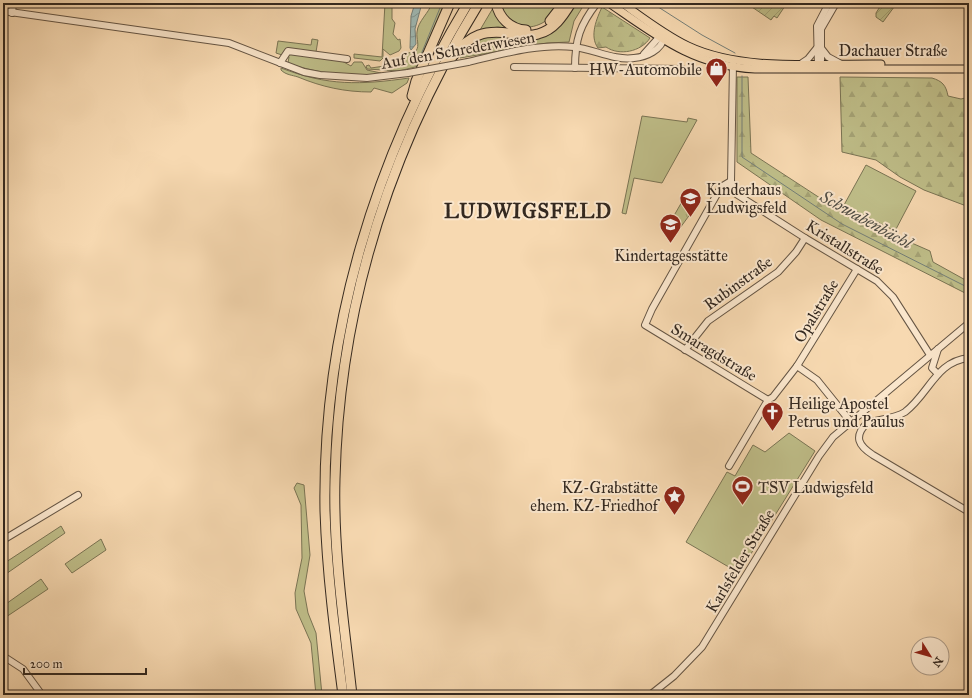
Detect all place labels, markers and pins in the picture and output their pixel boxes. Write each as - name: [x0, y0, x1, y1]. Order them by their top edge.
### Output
- shop icon: HW-Automobile: [704, 56, 730, 89]
- place label: HW-Automobile: [589, 60, 702, 79]
- place label: Kinderhaus Ludwigsfeld: [706, 180, 787, 218]
- school or university icon: Kinderhaus Ludwigsfeld: [678, 185, 704, 218]
- school or university icon: Kindertagesstätte: [658, 212, 684, 245]
- place label: Kindertagesstätte: [614, 246, 728, 266]
- place label: Heilige Apostel Petrus und Paulus: [788, 394, 905, 431]
- church icon: Heilige Apostel Petrus und Paulus: [759, 399, 785, 432]
- sports icon: TSV Ludwigsfeld: [730, 474, 756, 507]
- place label: KZ-Grabstätte ehem. KZ-Friedhof: [530, 478, 661, 515]
- place label: TSV Ludwigsfeld: [758, 478, 873, 498]
- place icon: KZ-Grabstätte ehem. KZ-Friedhof: [661, 483, 687, 516]

